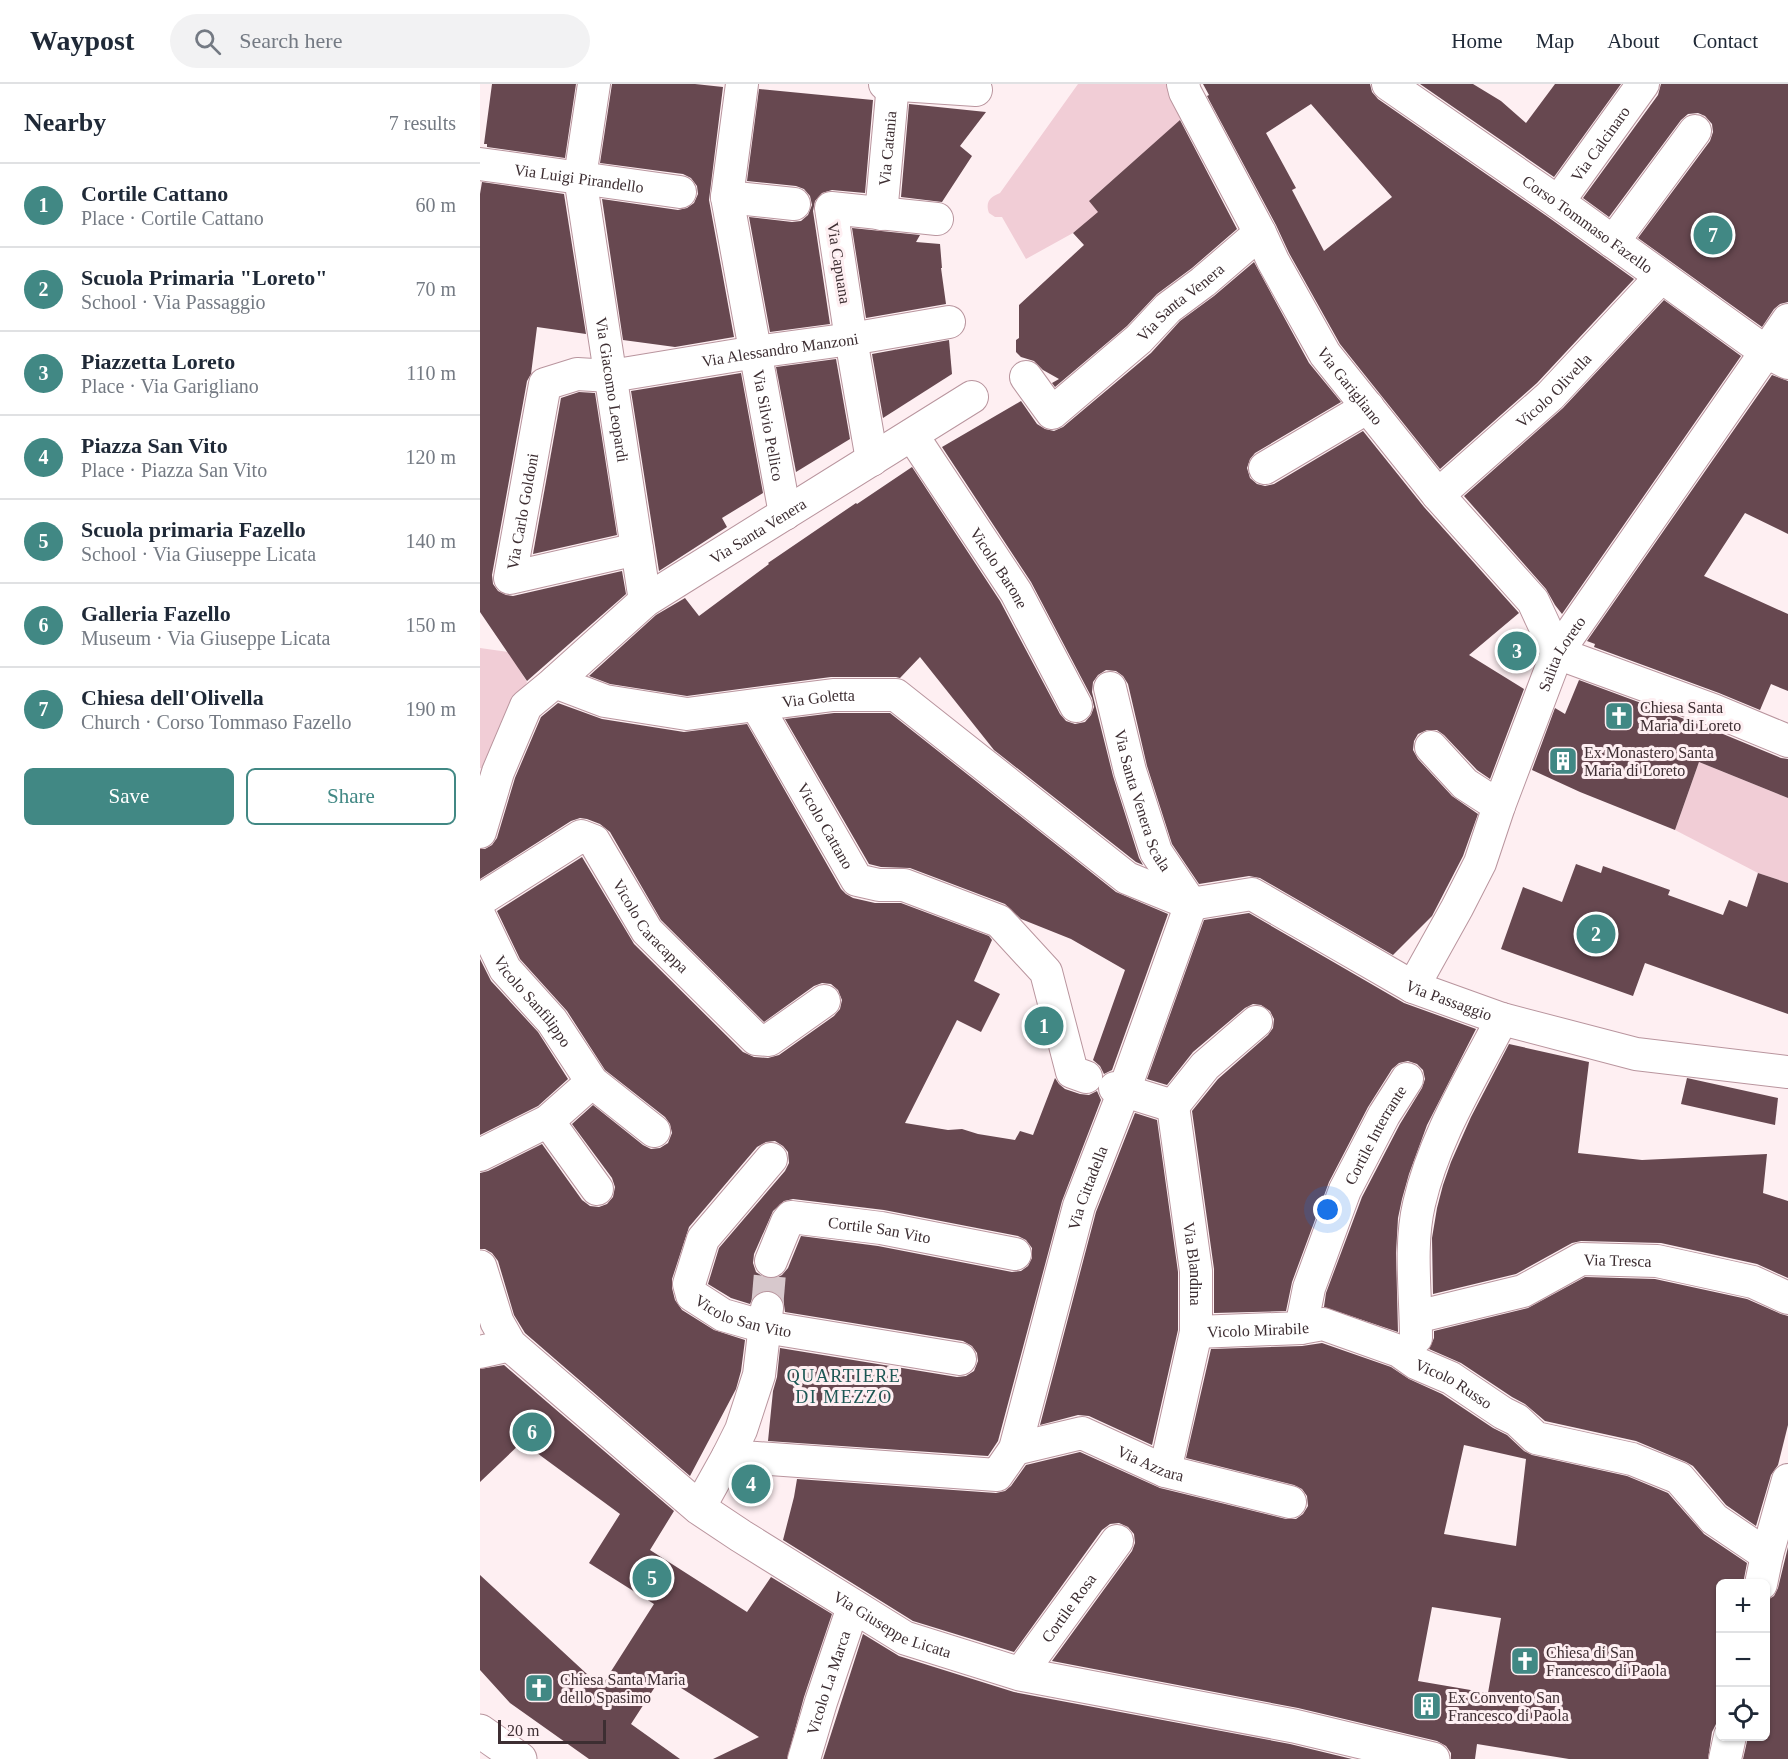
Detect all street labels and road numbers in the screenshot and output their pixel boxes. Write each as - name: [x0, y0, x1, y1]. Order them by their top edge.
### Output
- street label: Via Calcinaro: [1567, 103, 1633, 184]
- street label: Via Catania: [875, 110, 899, 186]
- street label: Via Luigi Pirandello: [513, 160, 645, 195]
- street label: Corso Tommaso Fazello: [1520, 172, 1656, 276]
- street label: Via Capuana: [823, 221, 854, 305]
- street label: Via Santa Venera: [1133, 260, 1227, 344]
- street label: Via Giacomo Leopardi: [593, 316, 632, 464]
- street label: Via Alessandro Manzoni: [700, 329, 860, 369]
- street label: Via Garigliano: [1314, 344, 1387, 428]
- street label: Vicolo Olivella: [1512, 350, 1594, 431]
- street label: Via Silvio Pellico: [750, 368, 787, 482]
- street label: Via Carlo Goldoni: [503, 451, 541, 571]
- street label: Via Santa Venera: [707, 494, 809, 567]
- street label: Vicolo Barone: [967, 524, 1031, 611]
- street label: Salita Loreto: [1535, 613, 1588, 694]
- street label: Via Goletta: [781, 687, 855, 710]
- street label: Via Santa Venera Scala: [1112, 728, 1175, 874]
- street label: Vicolo Cattano: [794, 780, 857, 872]
- street label: Vicolo Caracappa: [610, 876, 692, 976]
- street label: Vicolo Sanfilippo: [491, 952, 575, 1050]
- street label: Via Passaggio: [1403, 976, 1494, 1023]
- street label: Cortile Interrante: [1341, 1082, 1409, 1187]
- street label: Via Cittadella: [1065, 1143, 1110, 1232]
- street label: Cortile San Vito: [827, 1213, 932, 1246]
- street label: Via Blandina: [1181, 1221, 1205, 1306]
- street label: Via Tresca: [1583, 1251, 1652, 1269]
- street label: Vicolo San Vito: [692, 1291, 793, 1340]
- street label: Vicolo Mirabile: [1207, 1318, 1310, 1340]
- street label: Vicolo Russo: [1413, 1355, 1495, 1412]
- street label: Via Azzara: [1115, 1442, 1186, 1484]
- street label: Cortile Rosa: [1038, 1570, 1099, 1645]
- street label: Via Giuseppe Licata: [830, 1587, 953, 1660]
- street label: Vicolo La Marca: [803, 1628, 853, 1737]

